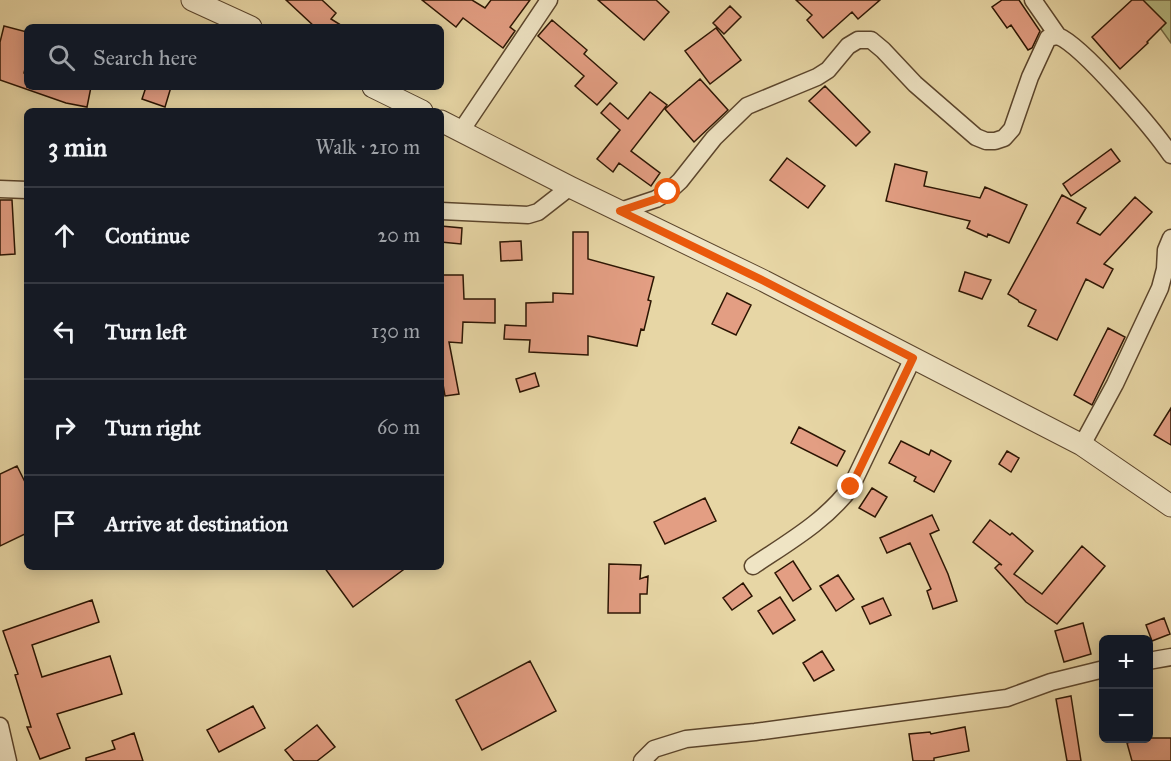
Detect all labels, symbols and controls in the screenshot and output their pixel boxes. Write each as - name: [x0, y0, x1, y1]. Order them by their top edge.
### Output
- search box: [24, 24, 444, 90]
- icon: search: [45, 41, 78, 74]
- text: Search here: [93, 44, 197, 71]
- text: 3 min: [48, 131, 107, 163]
- text: Walk · 210 m: [315, 135, 420, 159]
- route start: [654, 178, 680, 204]
- icon: ahead: [48, 219, 81, 252]
- text: Continue: [105, 222, 190, 249]
- text: 20 m: [377, 223, 420, 247]
- icon: left: [48, 315, 81, 348]
- text: Turn left: [105, 318, 187, 345]
- text: 130 m: [371, 319, 420, 343]
- icon: right: [48, 411, 81, 444]
- text: Turn right: [105, 414, 201, 441]
- text: 60 m: [377, 415, 420, 439]
- route end: [837, 473, 863, 499]
- icon: arrive: [48, 507, 81, 540]
- text: Arrive at destination: [105, 510, 288, 537]
- map controls: [1099, 635, 1153, 743]
- button: +: [1099, 635, 1153, 689]
- button: −: [1099, 689, 1153, 743]

